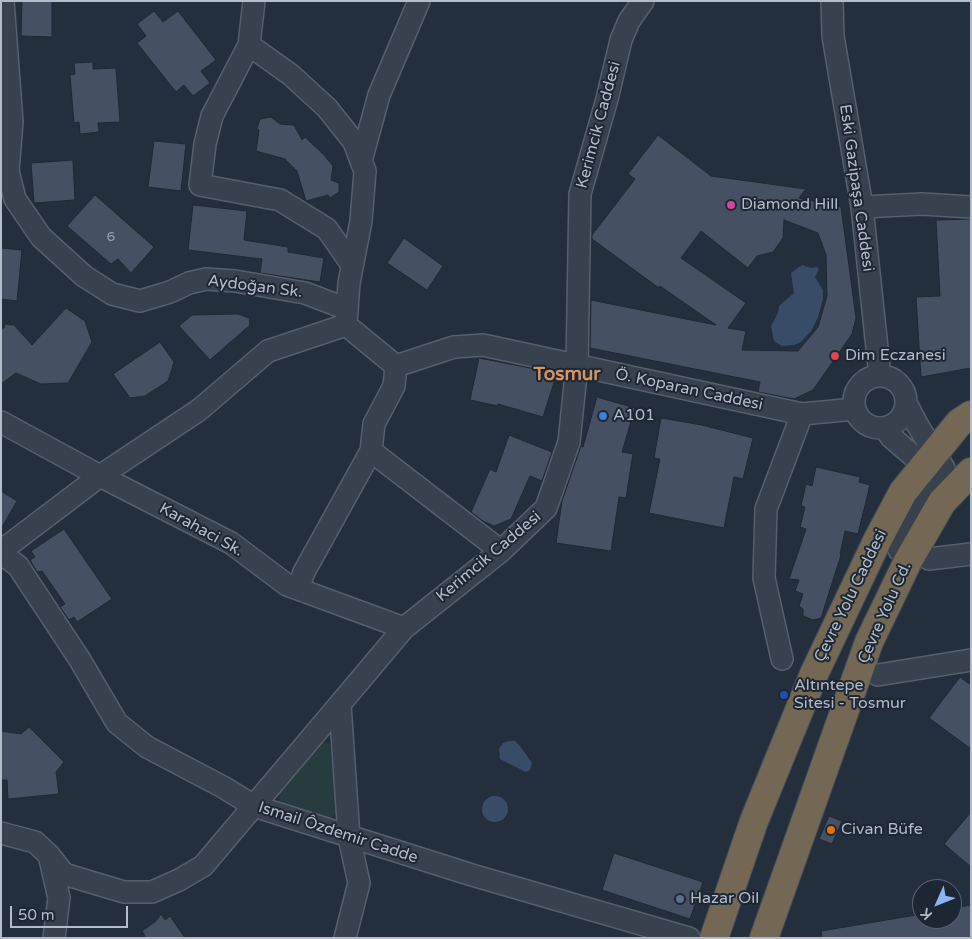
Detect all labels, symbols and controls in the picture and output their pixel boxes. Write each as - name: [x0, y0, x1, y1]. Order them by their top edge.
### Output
- street label: Kerimcik Caddesi: [573, 59, 625, 191]
- street label: Eski Gazipaşa Caddesi: [835, 103, 877, 273]
- place label: Diamond Hill: [741, 195, 838, 215]
- marker: Diamond Hill: [725, 199, 737, 211]
- house number: 6: [107, 229, 115, 245]
- street label: Aydoğan Sk.: [207, 272, 303, 302]
- place label: Dim Eczanesi: [845, 346, 946, 366]
- marker: Dim Eczanesi: [829, 350, 841, 362]
- district label: Tosmur: [533, 364, 601, 386]
- street label: Ö. Koparan Caddesi: [613, 365, 765, 415]
- place label: A101: [613, 406, 655, 426]
- marker: A101: [597, 410, 609, 422]
- street label: Karahaci Sk.: [156, 499, 246, 561]
- street label: Kerimcik Caddesi: [433, 508, 545, 606]
- street label: Çevre Yolu Caddesi: [811, 527, 891, 665]
- street label: Çevre Yolu Cd.: [854, 559, 916, 667]
- place label: Altıntepe Sitesi - Tosmur: [794, 676, 906, 714]
- marker: Altıntepe Sitesi - Tosmur: [778, 689, 790, 701]
- street label: Ismail Ôzdemir Cadde: [256, 798, 420, 868]
- place label: Civan Büfe: [841, 820, 923, 840]
- marker: Civan Büfe: [825, 824, 837, 836]
- north arrow: [912, 879, 962, 929]
- place label: Hazar Oil: [690, 889, 759, 909]
- marker: Hazar Oil: [674, 893, 686, 905]
- scale bar: [12, 896, 130, 928]
- text: K: [917, 905, 936, 923]
- text: 50 m: [18, 906, 55, 924]

